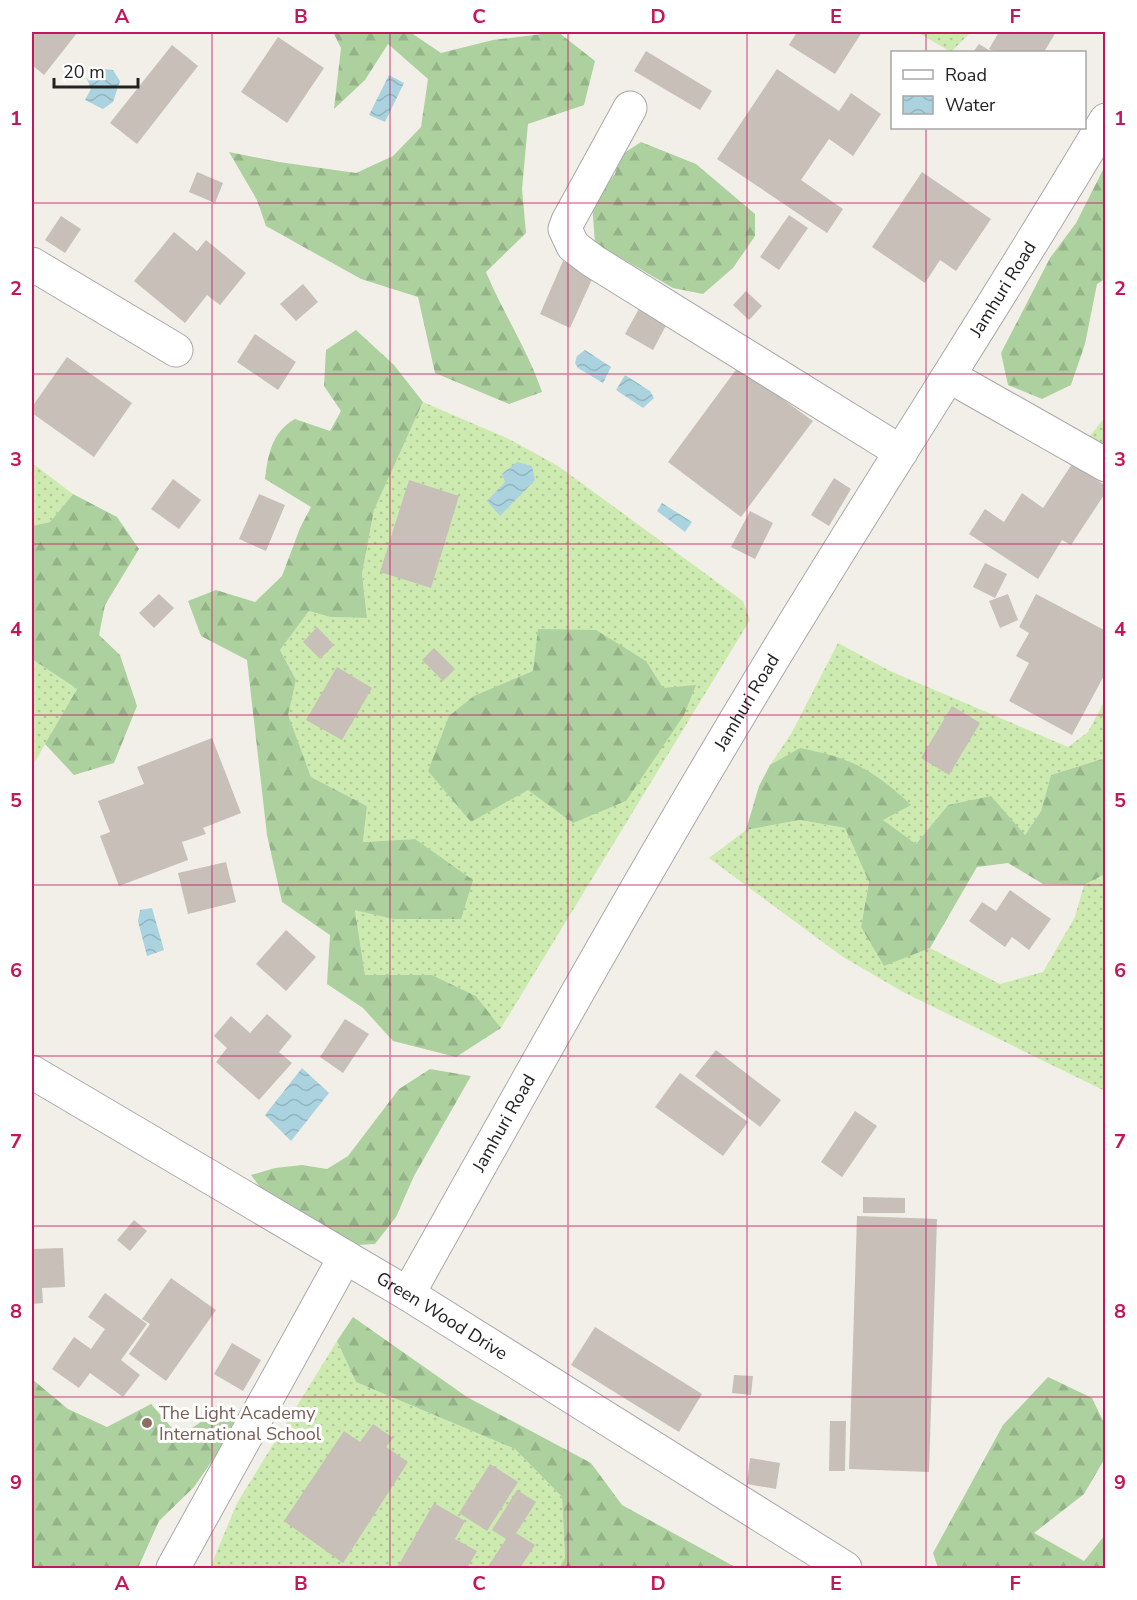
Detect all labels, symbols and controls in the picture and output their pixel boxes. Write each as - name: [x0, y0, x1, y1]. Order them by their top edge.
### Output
- text: A: [115, 3, 130, 30]
- text: B: [294, 3, 308, 30]
- text: C: [472, 3, 486, 30]
- text: D: [650, 3, 666, 30]
- text: E: [830, 3, 842, 30]
- text: F: [1009, 3, 1021, 30]
- scale bar: [54, 51, 138, 89]
- legend: [891, 51, 1086, 129]
- text: 20 m: [63, 60, 105, 84]
- text: Road: [945, 63, 987, 87]
- text: Water: [945, 93, 996, 117]
- text: 1: [10, 105, 22, 132]
- text: 1: [1114, 105, 1126, 132]
- street label: Jamhuri Road: [963, 237, 1042, 342]
- text: 2: [10, 275, 22, 302]
- text: 2: [1114, 275, 1126, 302]
- text: 3: [10, 446, 22, 473]
- text: 3: [1114, 446, 1126, 473]
- text: 4: [10, 616, 22, 643]
- text: 4: [1114, 616, 1126, 643]
- street label: Jamhuri Road: [708, 649, 785, 756]
- text: 5: [10, 787, 22, 814]
- text: 5: [1114, 787, 1126, 814]
- text: 6: [10, 957, 22, 984]
- text: 6: [1114, 957, 1126, 984]
- street label: Jamhuri Road: [466, 1070, 541, 1177]
- text: 7: [10, 1128, 22, 1155]
- text: 7: [1114, 1128, 1126, 1155]
- street label: Green Wood Drive: [372, 1266, 512, 1365]
- text: 8: [10, 1298, 22, 1325]
- text: 8: [1114, 1298, 1126, 1325]
- place label: The Light Academy International School: [159, 1401, 322, 1446]
- marker: The Light Academy International School: [140, 1416, 154, 1430]
- text: 9: [10, 1469, 22, 1496]
- text: 9: [1114, 1469, 1126, 1496]
- text: A: [115, 1570, 130, 1597]
- text: B: [294, 1570, 308, 1597]
- text: C: [472, 1570, 486, 1597]
- text: D: [650, 1570, 666, 1597]
- text: E: [830, 1570, 842, 1597]
- text: F: [1009, 1570, 1021, 1597]

